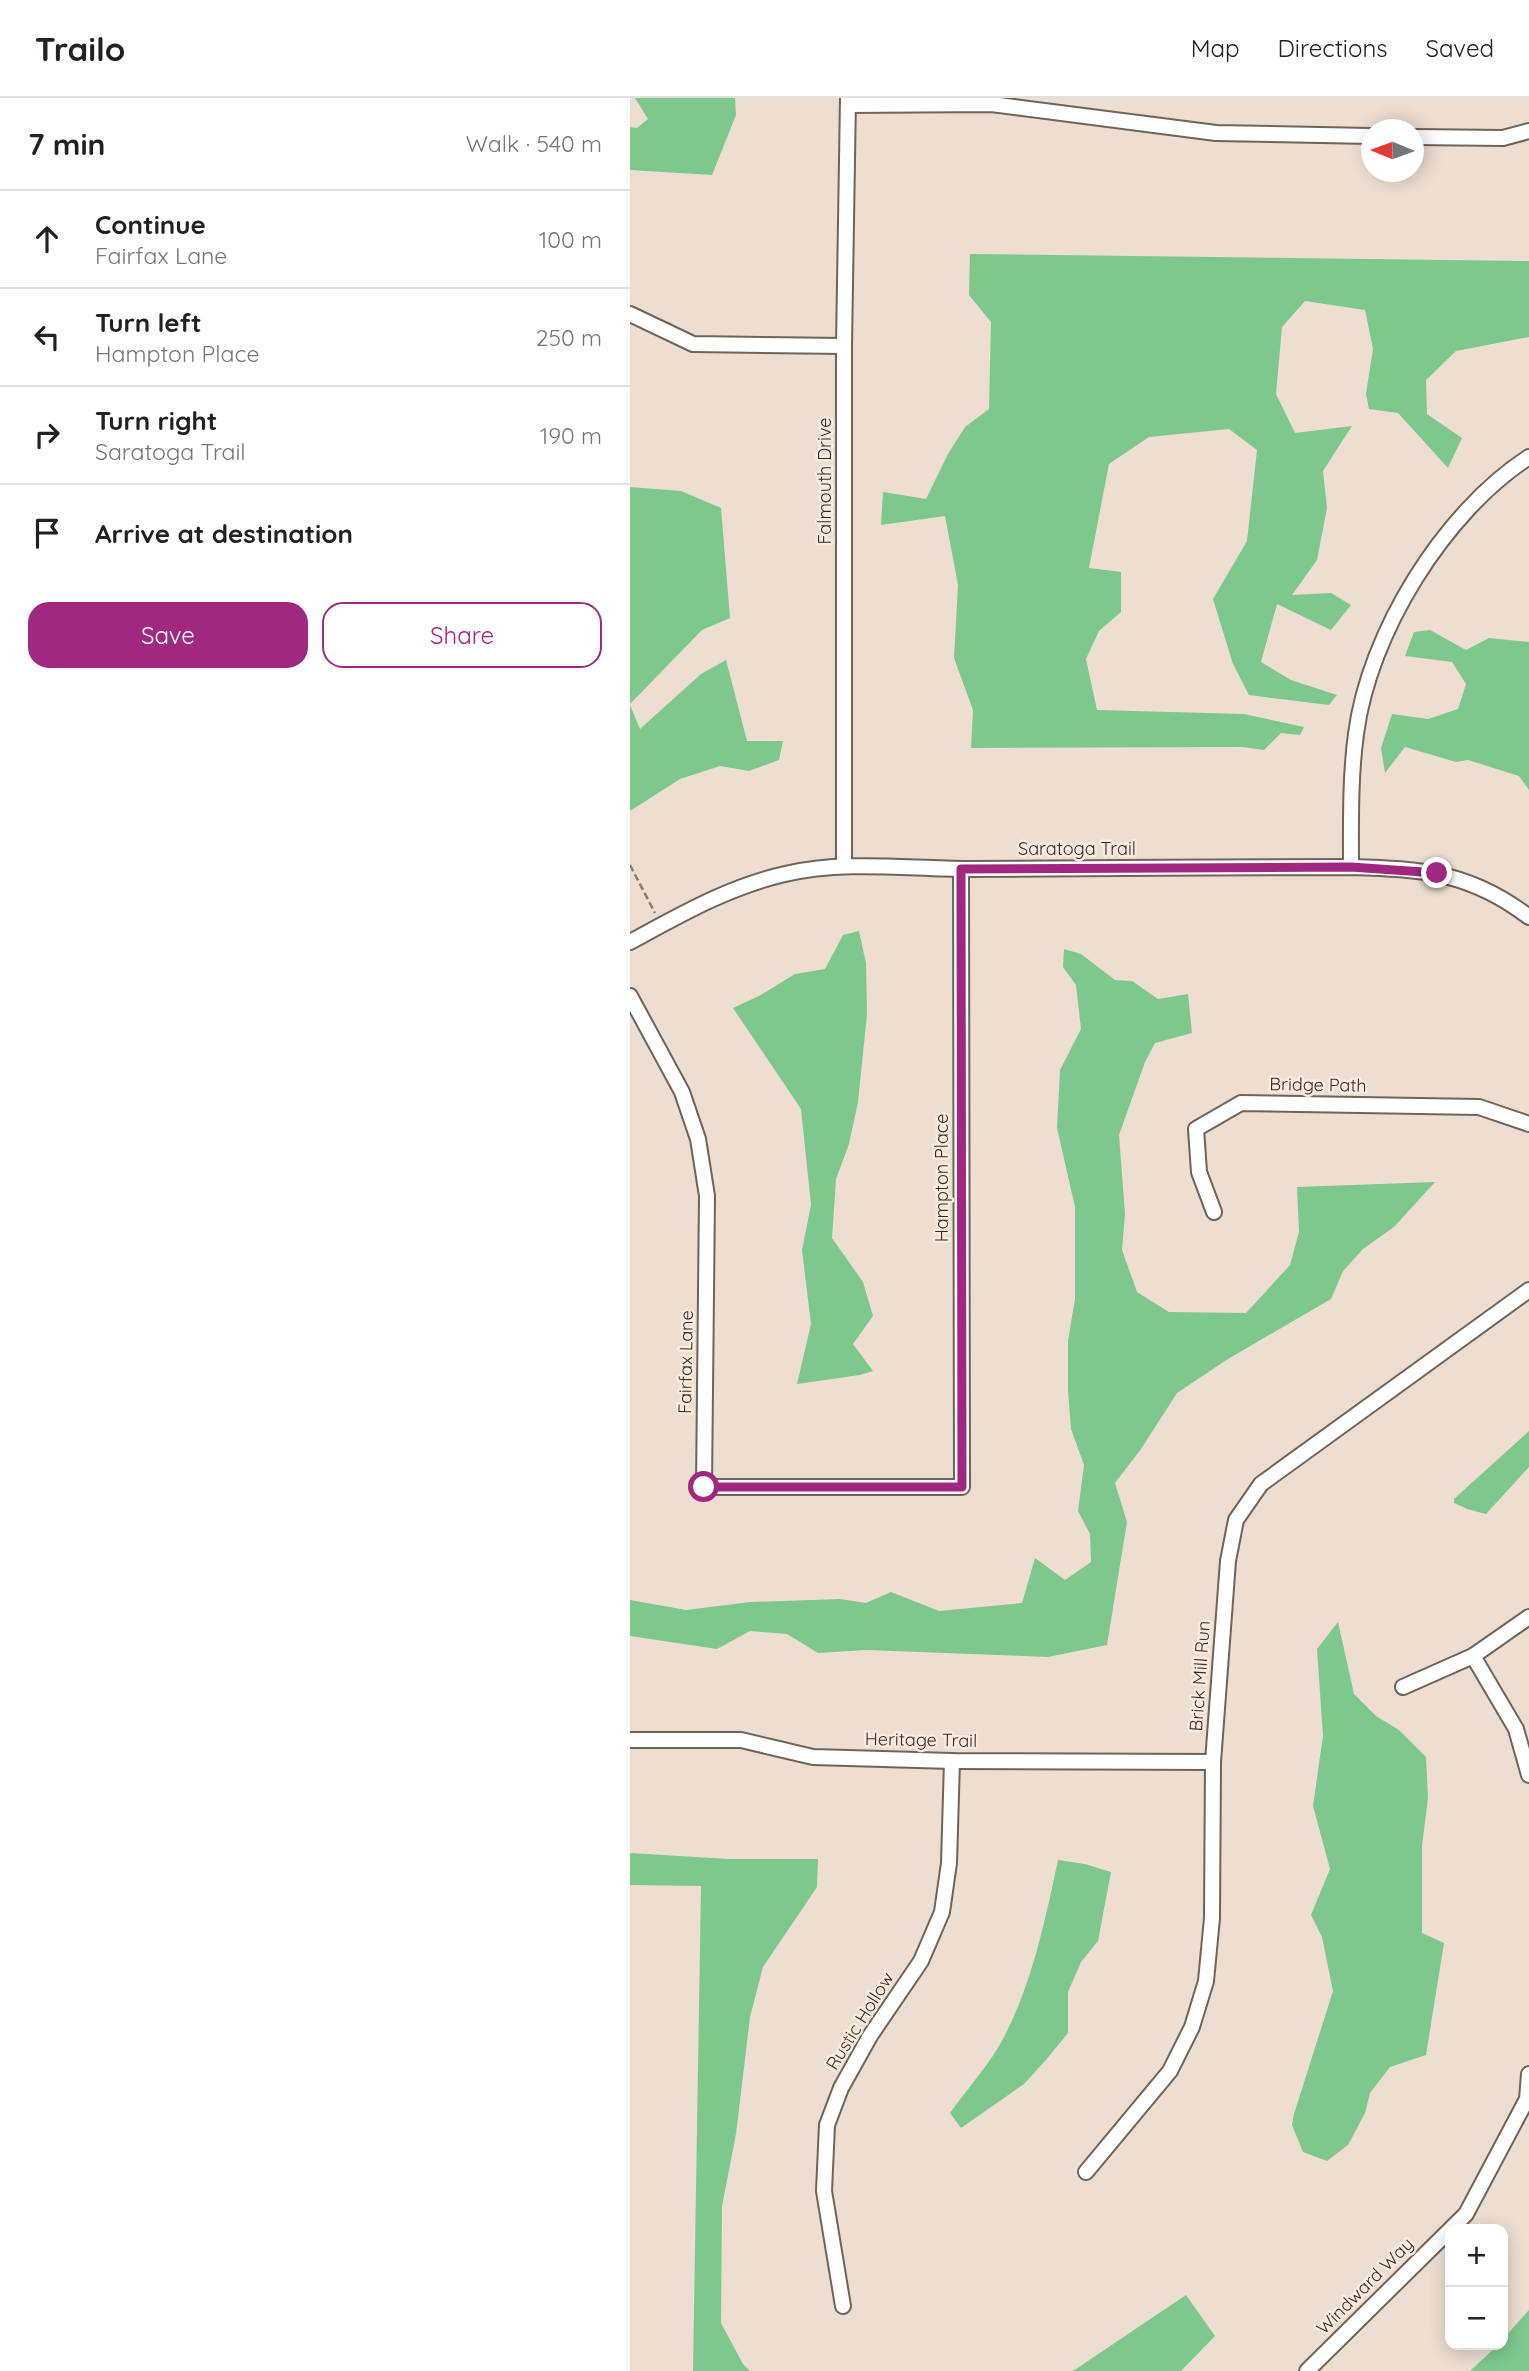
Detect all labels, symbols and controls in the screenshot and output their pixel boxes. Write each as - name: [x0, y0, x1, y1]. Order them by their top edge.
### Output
- text: Trailo: [35, 28, 125, 69]
- text: Map: [1191, 33, 1240, 63]
- text: Directions: [1278, 33, 1388, 63]
- text: Saved: [1426, 33, 1494, 63]
- north arrow: [1361, 119, 1424, 182]
- text: 7 min: [28, 125, 106, 163]
- text: Walk · 540 m: [466, 129, 602, 158]
- text: Continue: [95, 208, 206, 241]
- icon: ahead: [28, 220, 66, 258]
- text: 100 m: [539, 225, 602, 254]
- text: Fairfax Lane: [95, 241, 227, 270]
- text: Turn left: [95, 306, 202, 339]
- icon: left: [28, 318, 66, 356]
- text: 250 m: [536, 323, 602, 352]
- text: Hampton Place: [95, 339, 259, 368]
- text: Turn right: [95, 404, 217, 437]
- icon: right: [28, 416, 66, 454]
- street label: Falmouth Drive: [813, 418, 836, 544]
- text: 190 m: [540, 421, 602, 450]
- text: Saratoga Trail: [95, 437, 246, 466]
- icon: arrive: [28, 514, 66, 552]
- text: Arrive at destination: [95, 517, 353, 550]
- button: Save: [28, 602, 308, 668]
- button: Share: [322, 602, 602, 668]
- street label: Saratoga Trail: [1018, 837, 1136, 860]
- route end: [1421, 857, 1452, 888]
- street label: Bridge Path: [1269, 1072, 1367, 1097]
- street label: Hampton Place: [930, 1114, 953, 1242]
- street label: Fairfax Lane: [673, 1310, 698, 1414]
- route start: [688, 1471, 719, 1502]
- street label: Brick Mill Run: [1184, 1620, 1215, 1732]
- street label: Heritage Trail: [865, 1727, 977, 1752]
- street label: Rustic Hollow: [820, 1968, 899, 2074]
- map controls: [1445, 2224, 1508, 2350]
- button: +: [1445, 2224, 1508, 2287]
- street label: Windward Way: [1311, 2232, 1418, 2339]
- button: −: [1445, 2287, 1508, 2350]

